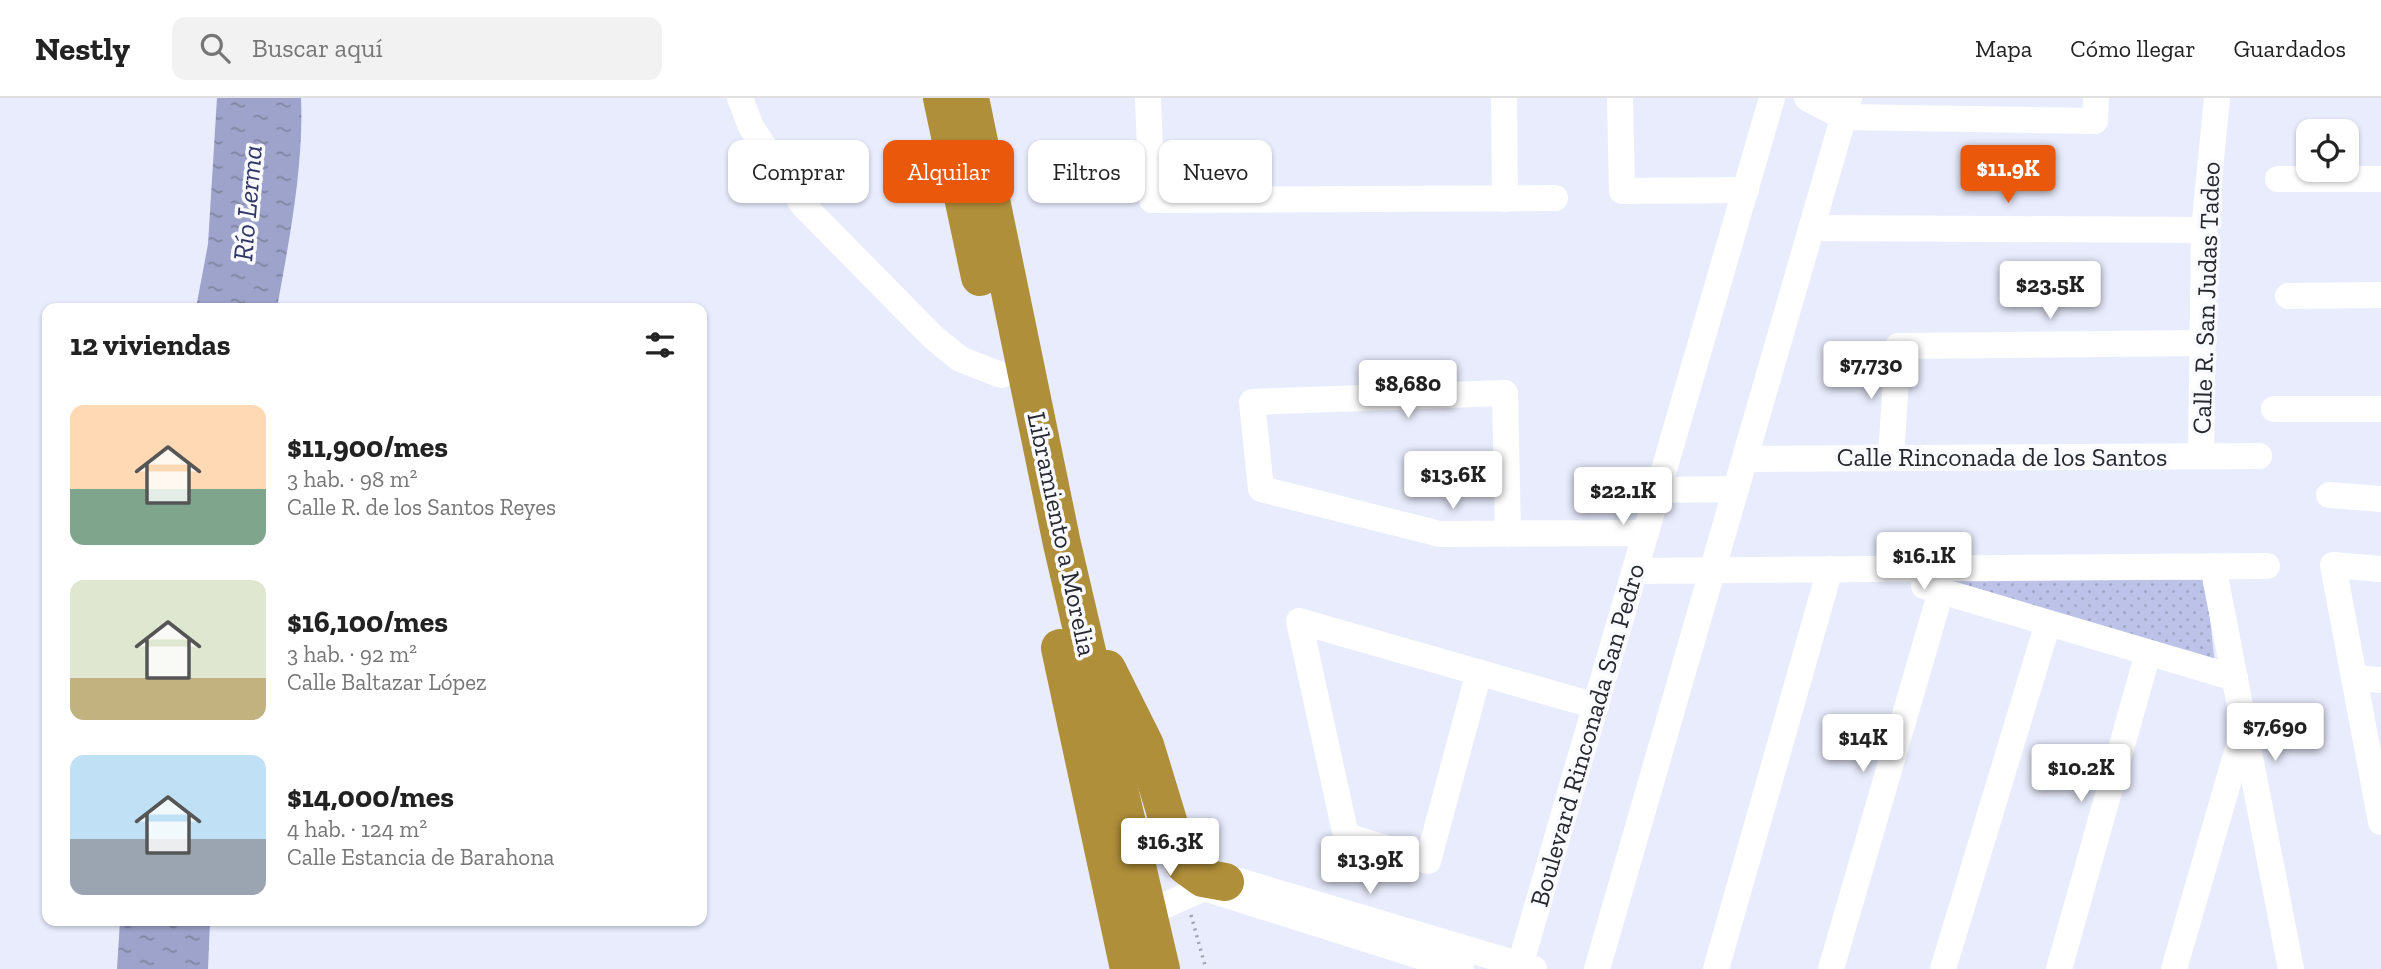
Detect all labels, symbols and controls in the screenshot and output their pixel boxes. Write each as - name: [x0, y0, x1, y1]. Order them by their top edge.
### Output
- search box: [172, 17, 662, 80]
- text: Nestly: [35, 29, 130, 68]
- icon: search: [196, 29, 234, 67]
- text: Buscar aquí: [252, 32, 383, 64]
- text: Mapa: [1975, 34, 2032, 63]
- text: Cómo llegar: [2070, 34, 2196, 63]
- text: Guardados: [2234, 34, 2346, 63]
- map controls: [2296, 119, 2359, 182]
- button: locate: [2296, 119, 2359, 182]
- chip: Comprar: [728, 140, 869, 203]
- chip: Alquilar: [883, 140, 1014, 203]
- chip: Filtros: [1028, 140, 1145, 203]
- chip: Nuevo: [1159, 140, 1272, 203]
- water label: Río Lerma: [226, 144, 269, 262]
- pin: $11.9K: [1951, 146, 2065, 205]
- text: $11.9K: [1977, 154, 2039, 182]
- street label: Calle R. San Judas Tadeo: [2185, 161, 2227, 435]
- pin: $23.5K: [1993, 262, 2107, 321]
- text: $23.5K: [2016, 270, 2084, 298]
- icon: filters: [641, 326, 679, 364]
- text: 12 viviendas: [70, 327, 231, 363]
- pin: $7,730: [1814, 342, 1928, 401]
- text: $7,730: [1839, 350, 1903, 378]
- pin: $8,680: [1351, 360, 1465, 420]
- text: $8,680: [1375, 369, 1441, 397]
- street label: Libramiento a Morelia: [1021, 409, 1104, 659]
- text: $11,900/mes: [287, 429, 448, 465]
- icon: home: [126, 433, 210, 517]
- street label: Calle Rinconada de los Santos: [1837, 441, 2167, 473]
- pin: $13.6K: [1396, 452, 1510, 511]
- text: $13.6K: [1420, 460, 1486, 488]
- text: 3 hab. · 98 m²: [287, 465, 418, 493]
- pin: $22.1K: [1566, 468, 1680, 527]
- text: $22.1K: [1590, 476, 1656, 504]
- text: Calle R. de los Santos Reyes: [287, 493, 556, 521]
- pin: $16.1K: [1867, 532, 1981, 592]
- text: $16.1K: [1893, 541, 1955, 569]
- street label: Boulevard Rinconada San Pedro: [1523, 560, 1651, 910]
- text: $16,100/mes: [287, 604, 448, 640]
- icon: home: [126, 608, 210, 692]
- text: 3 hab. · 92 m²: [287, 640, 417, 668]
- text: Calle Baltazar López: [287, 668, 487, 696]
- pin: $7,690: [2218, 704, 2332, 763]
- text: $7,690: [2243, 712, 2307, 740]
- pin: $14K: [1822, 714, 1904, 774]
- text: $14K: [1838, 723, 1888, 751]
- pin: $10.2K: [2024, 744, 2138, 804]
- text: $10.2K: [2048, 753, 2114, 781]
- text: $14,000/mes: [287, 779, 454, 815]
- icon: home: [126, 783, 210, 867]
- text: 4 hab. · 124 m²: [287, 815, 427, 843]
- pin: $16.3K: [1113, 818, 1227, 878]
- text: $16.3K: [1137, 827, 1203, 855]
- pin: $13.9K: [1313, 836, 1427, 896]
- text: Calle Estancia de Barahona: [287, 843, 554, 871]
- text: $13.9K: [1337, 845, 1403, 873]

